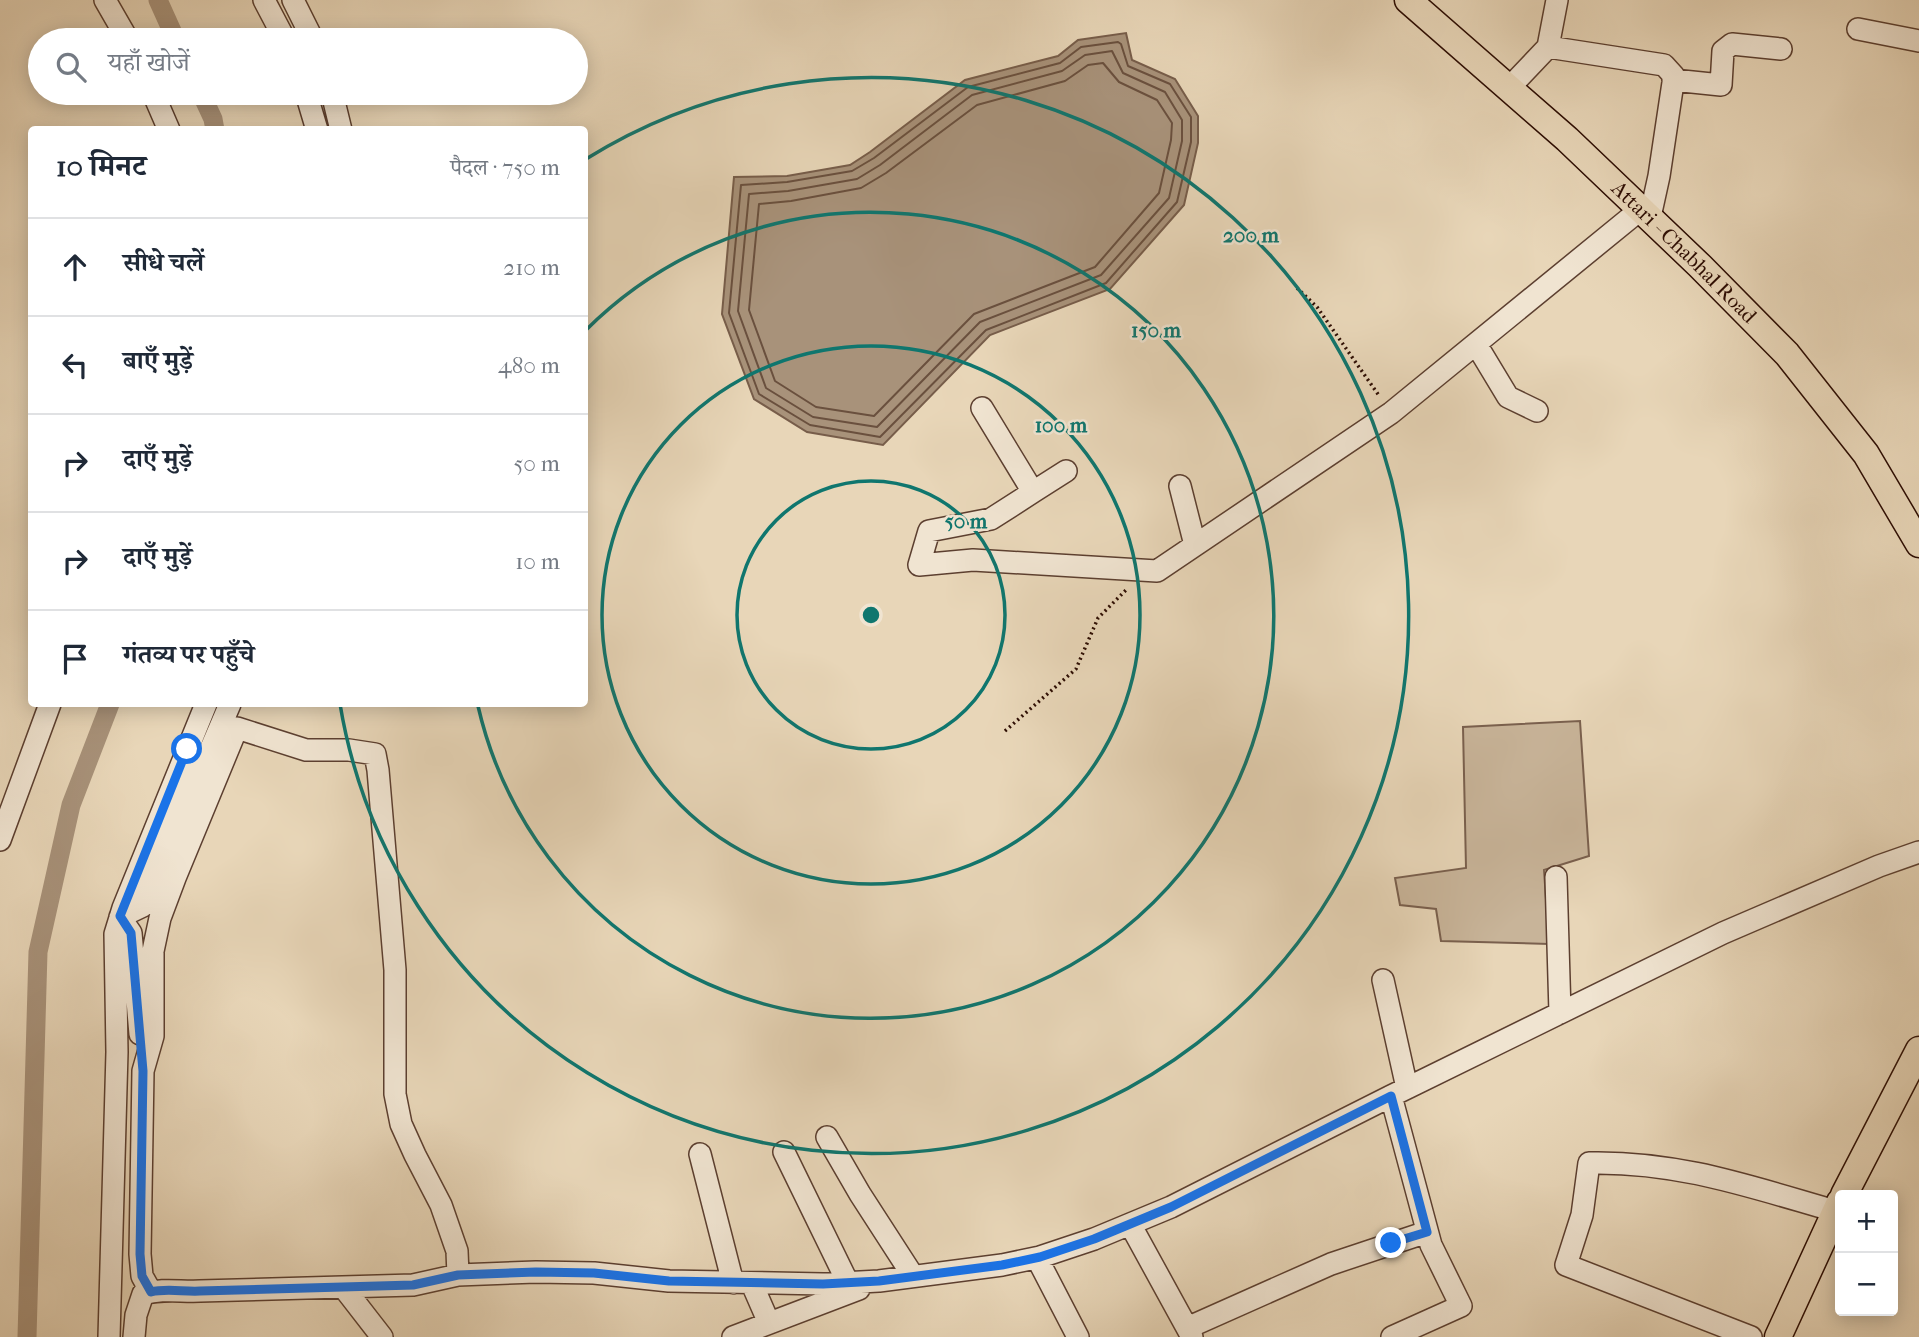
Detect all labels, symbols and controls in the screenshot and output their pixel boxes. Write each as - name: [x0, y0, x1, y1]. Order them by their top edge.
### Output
- search box: [28, 28, 588, 105]
- text: यहाँ खोजें: [108, 47, 190, 78]
- icon: search: [52, 48, 90, 86]
- text: 10 मिनट: [56, 149, 146, 184]
- text: पैदल · 750 m: [450, 154, 560, 181]
- street label: Attari - Chabhal Road: [1606, 175, 1762, 328]
- text: 200 m: [1223, 223, 1280, 247]
- text: सीधे चलें: [123, 247, 204, 278]
- icon: ahead: [56, 248, 94, 286]
- text: 210 m: [503, 254, 560, 281]
- text: 150 m: [1131, 318, 1182, 342]
- text: बाएँ मुड़ें: [123, 345, 193, 376]
- icon: left: [56, 346, 94, 384]
- text: 480 m: [498, 352, 560, 379]
- text: 100 m: [1035, 413, 1088, 437]
- text: दाएँ मुड़ें: [123, 443, 192, 474]
- icon: right: [56, 444, 94, 482]
- text: 50 m: [513, 450, 560, 477]
- text: 50 m: [945, 509, 988, 533]
- text: दाएँ मुड़ें: [123, 541, 192, 572]
- icon: right: [56, 542, 94, 580]
- text: 10 m: [515, 548, 560, 575]
- centre of rings: [859, 603, 883, 627]
- text: गंतव्य पर पहुँचे: [123, 639, 254, 670]
- icon: arrive: [56, 640, 94, 678]
- route start: [171, 733, 202, 764]
- map controls: [1835, 1190, 1898, 1316]
- button: +: [1835, 1190, 1898, 1253]
- route end: [1375, 1227, 1406, 1258]
- button: −: [1835, 1253, 1898, 1316]

